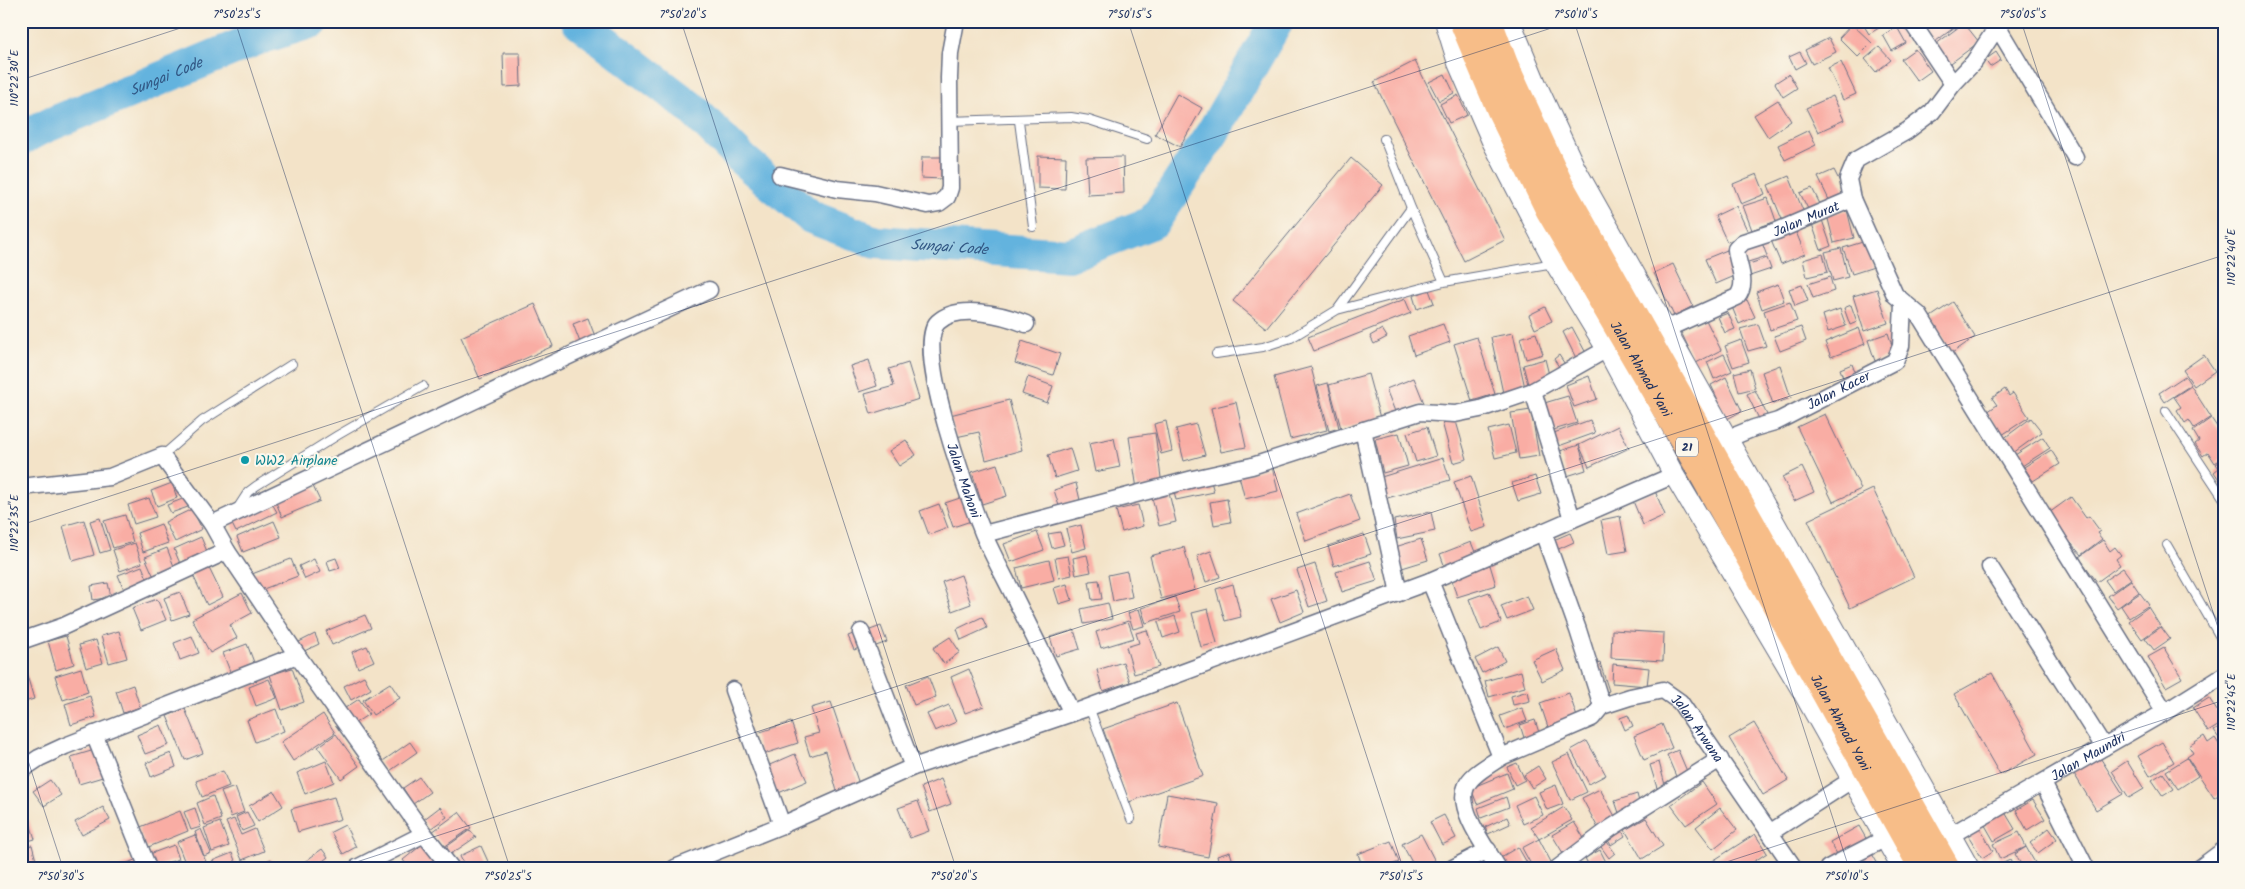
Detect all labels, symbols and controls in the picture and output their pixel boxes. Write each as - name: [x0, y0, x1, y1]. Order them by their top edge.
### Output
- text: 7°50'25"S: [213, 5, 261, 24]
- text: 7°50'20"S: [659, 5, 707, 24]
- text: 7°50'15"S: [1108, 5, 1153, 24]
- text: 7°50'10"S: [1554, 5, 1599, 24]
- text: 7°50'05"S: [2000, 5, 2047, 24]
- text: 110°22'30"E: [5, 48, 24, 107]
- water label: Sungai Code: [126, 51, 208, 103]
- street label: Jalan Murat: [1770, 195, 1844, 244]
- text: 110°22'40"E: [2222, 228, 2241, 285]
- water label: Sungai Code: [910, 233, 990, 263]
- street label: Jalan Ahmad Yani: [1604, 317, 1678, 422]
- street label: Jalan Kacer: [1803, 365, 1875, 416]
- road number: 21: [1676, 438, 1698, 457]
- street label: Jalan Mahoni: [940, 440, 987, 522]
- place label: WW2 Airplane: [255, 450, 338, 472]
- marker: WW2 Airplane: [239, 454, 251, 466]
- text: 110°22'35"E: [5, 493, 24, 552]
- street label: Jalan Ahmad Yani: [1804, 670, 1876, 776]
- text: 110°22'45"E: [2222, 672, 2241, 731]
- street label: Jalan Arwana: [1666, 689, 1729, 767]
- street label: Jalan Maundri: [2047, 727, 2131, 787]
- text: 7°50'30"S: [38, 867, 85, 886]
- text: 7°50'25"S: [484, 867, 532, 886]
- text: 7°50'20"S: [930, 867, 978, 886]
- text: 7°50'15"S: [1379, 867, 1424, 886]
- text: 7°50'10"S: [1825, 867, 1870, 886]

